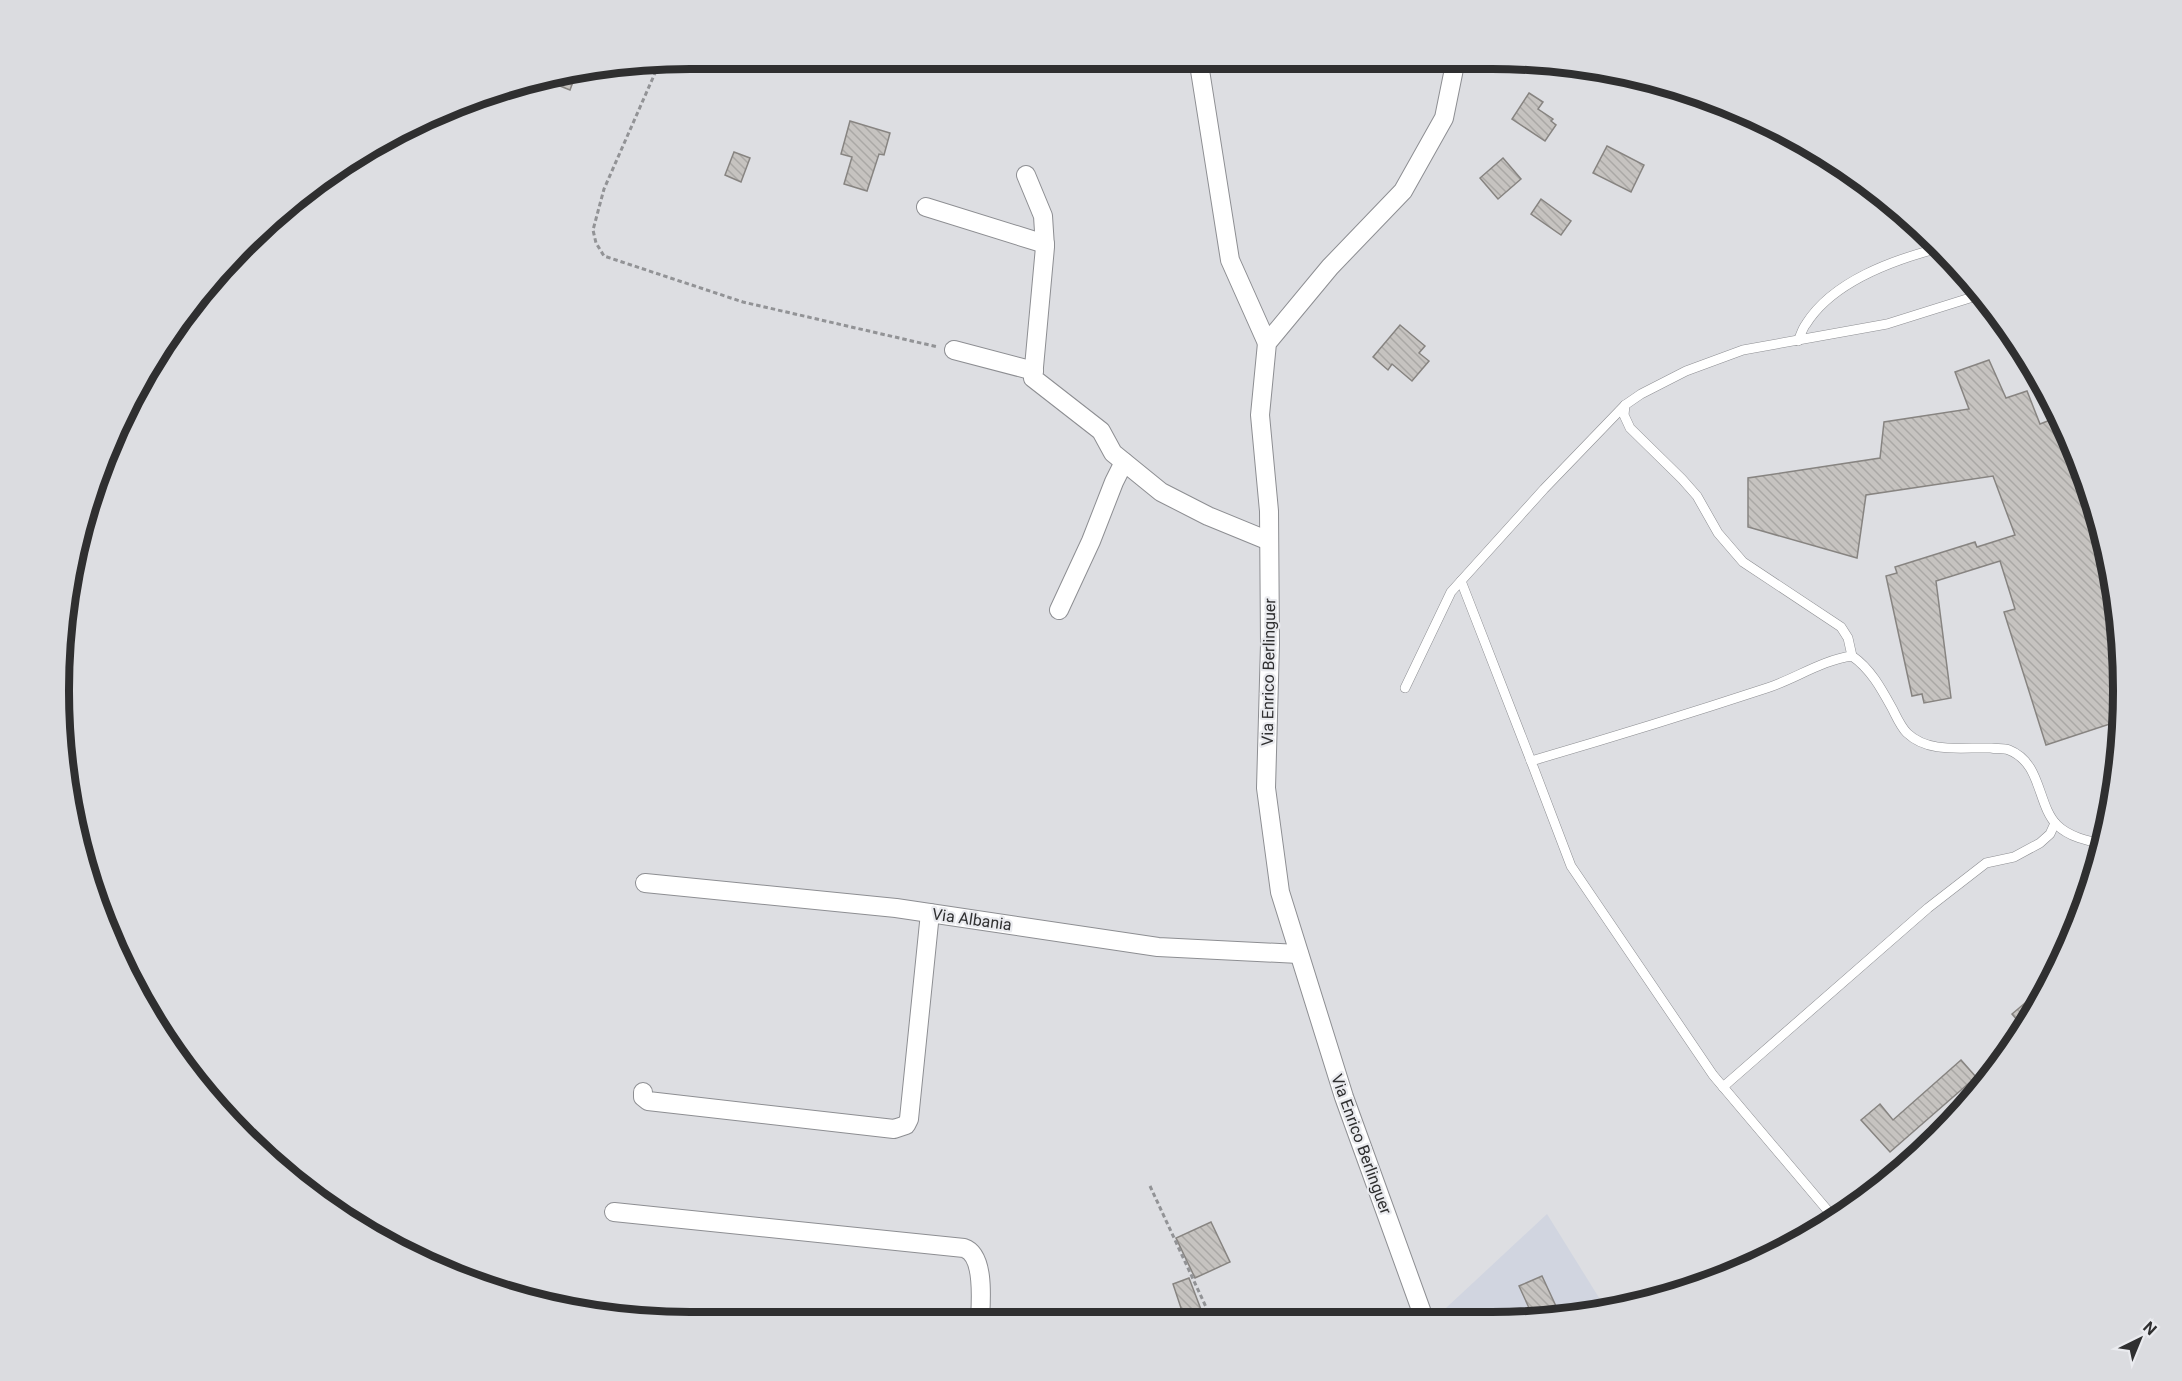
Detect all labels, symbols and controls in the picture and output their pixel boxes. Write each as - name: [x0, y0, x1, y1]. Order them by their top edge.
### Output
- street label: Via Enrico Berlinguer: [1258, 597, 1279, 746]
- street label: Via Albania: [931, 905, 1013, 934]
- street label: Via Enrico Berlinguer: [1327, 1072, 1396, 1217]
- north arrow: [2110, 1309, 2170, 1369]
- text: N: [2139, 1318, 2160, 1339]

